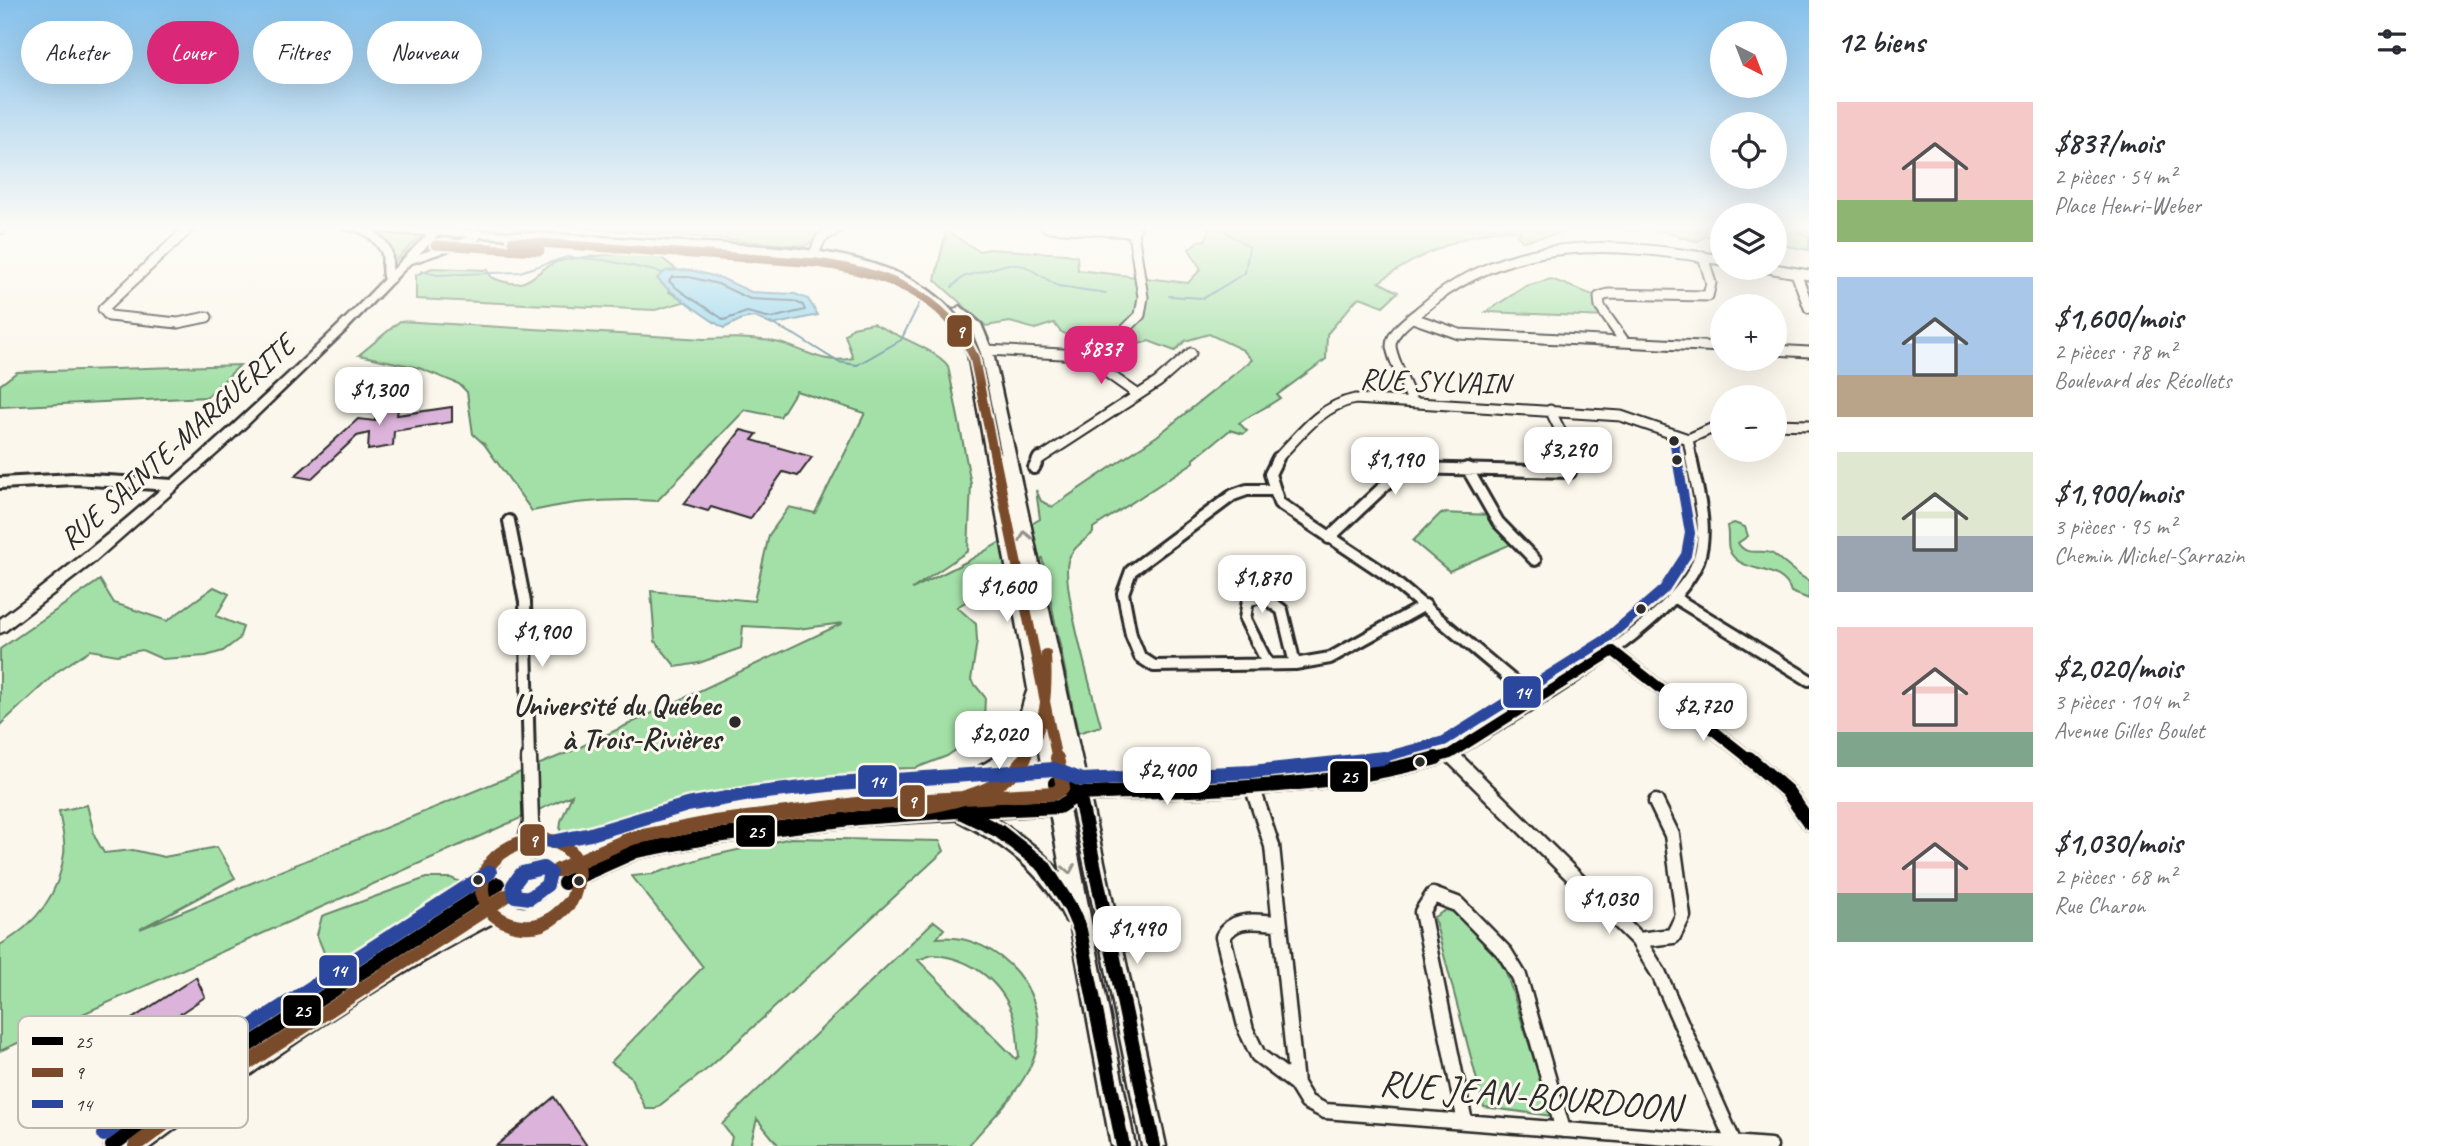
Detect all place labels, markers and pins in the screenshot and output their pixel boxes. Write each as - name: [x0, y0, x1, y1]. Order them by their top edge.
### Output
- pin: $837: [1060, 326, 1142, 386]
- pin: $1,300: [322, 368, 436, 427]
- pin: $3,290: [1511, 428, 1625, 487]
- unlabelled marker: [1667, 434, 1681, 448]
- pin: $1,190: [1338, 438, 1452, 497]
- unlabelled marker: [1670, 453, 1684, 467]
- pin: $1,870: [1205, 556, 1319, 615]
- pin: $1,600: [950, 564, 1064, 624]
- unlabelled marker: [1634, 602, 1648, 616]
- pin: $1,900: [485, 610, 599, 669]
- pin: $2,720: [1646, 684, 1760, 743]
- place label: Université du Québec à Trois-Rivières: [513, 686, 724, 758]
- pin: $2,020: [942, 712, 1056, 771]
- marker: Université du Québec à Trois-Rivières: [727, 714, 743, 730]
- pin: $2,400: [1110, 748, 1224, 807]
- unlabelled marker: [1413, 755, 1427, 769]
- unlabelled marker: [471, 873, 485, 887]
- unlabelled marker: [572, 874, 586, 888]
- pin: $1,030: [1552, 876, 1666, 936]
- pin: $1,490: [1080, 906, 1194, 966]

